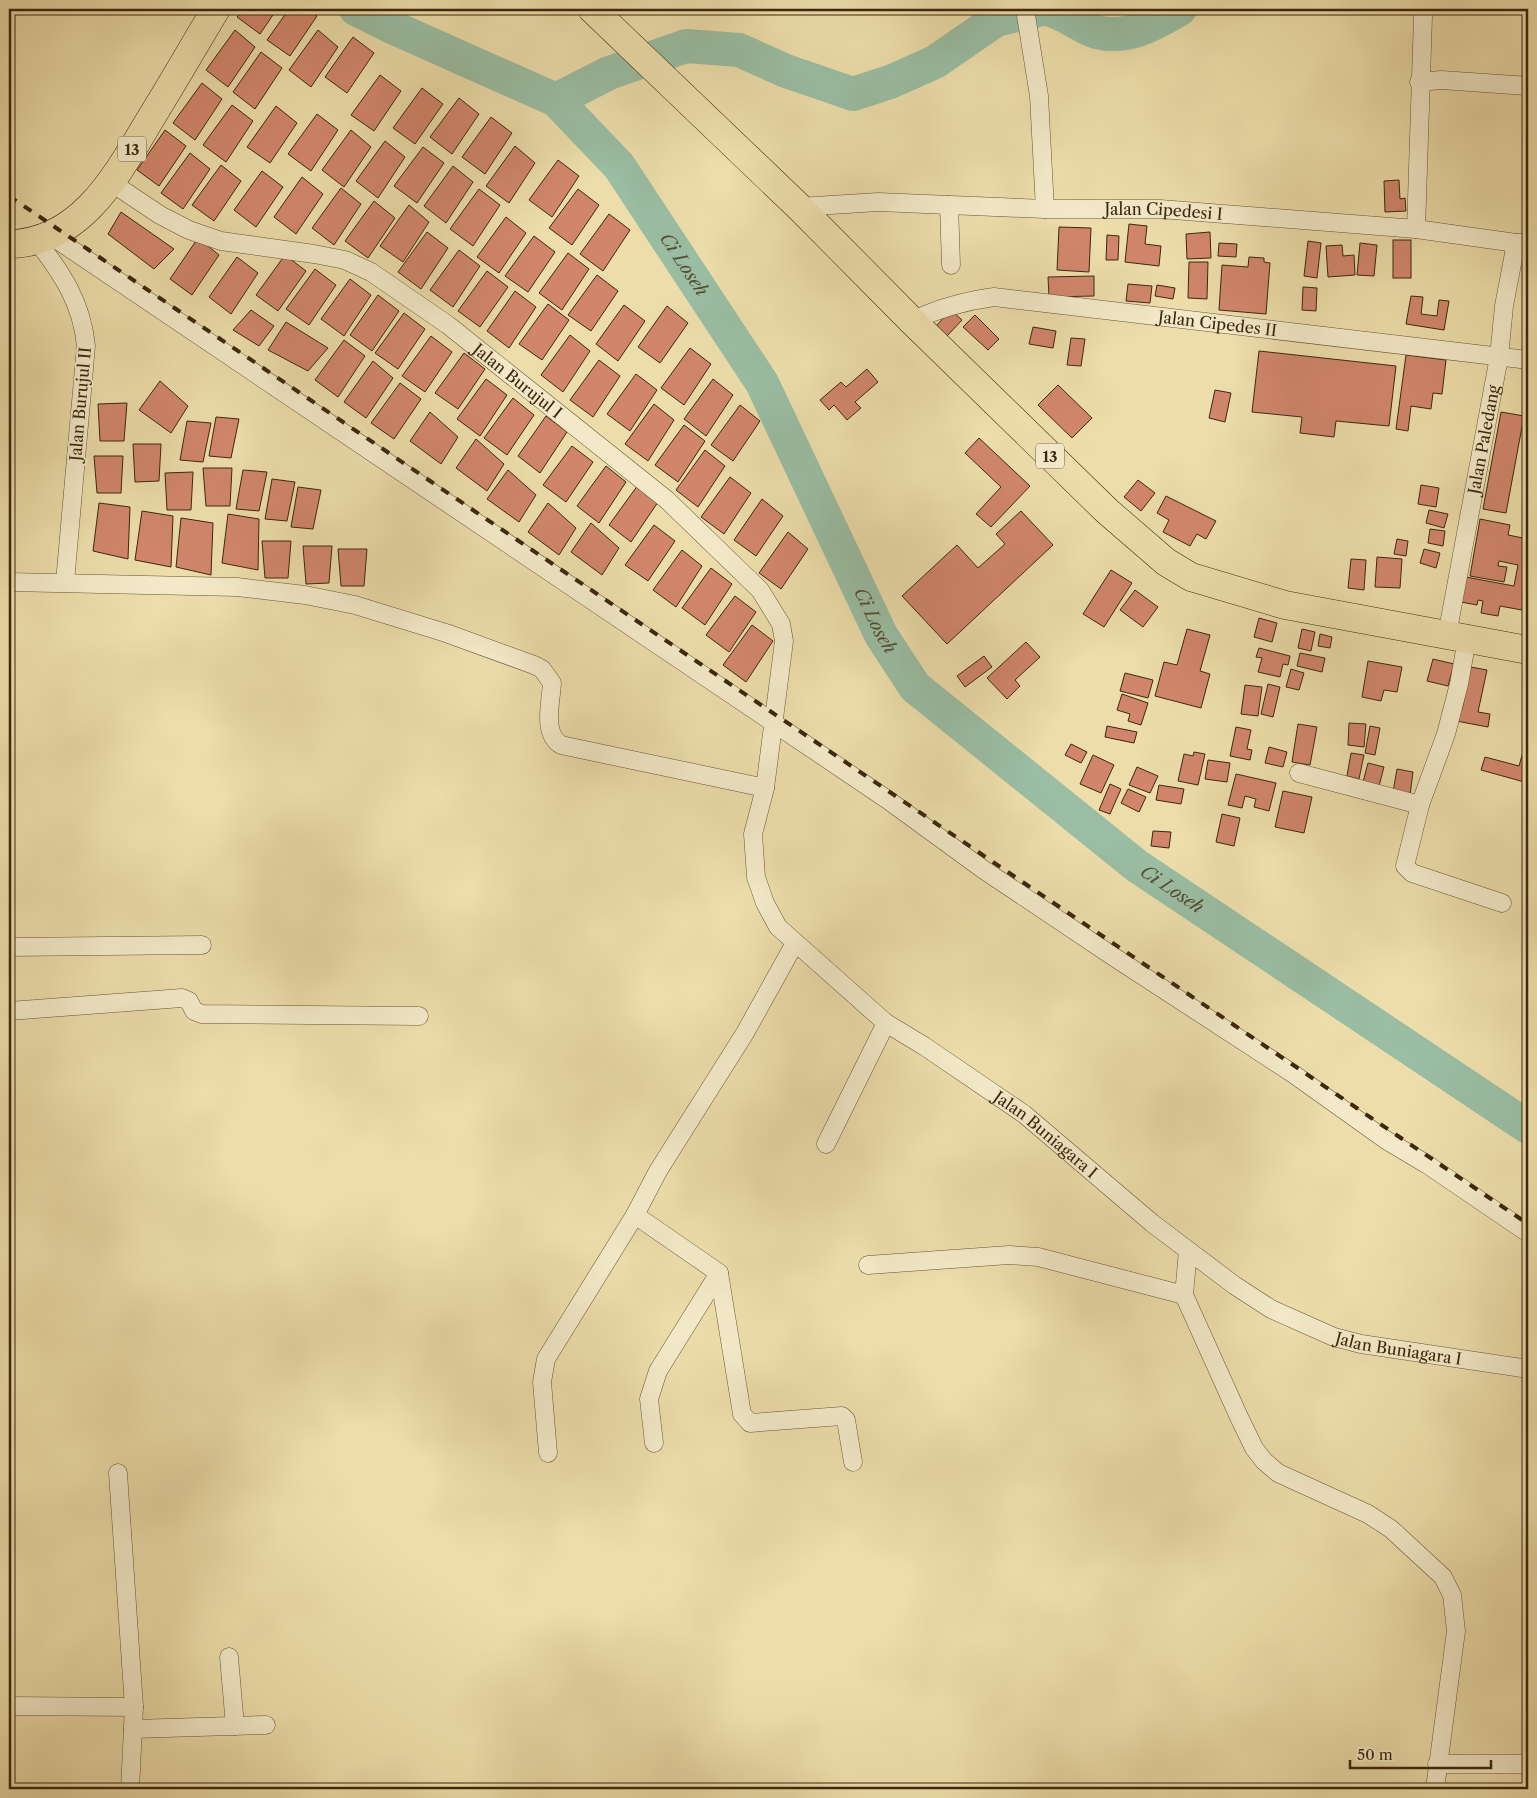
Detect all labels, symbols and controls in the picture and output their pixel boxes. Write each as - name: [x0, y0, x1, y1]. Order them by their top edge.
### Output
- road number: 13: [118, 136, 146, 162]
- street label: Jalan Cipedesi I: [1102, 199, 1223, 224]
- water label: Ci Loseh: [655, 229, 713, 300]
- street label: Jalan Cipedes II: [1154, 306, 1278, 340]
- street label: Jalan Burujul I: [467, 337, 566, 422]
- street label: Jalan Burujul II: [65, 346, 95, 465]
- street label: Jalan Paledang: [1463, 383, 1504, 499]
- road number: 13: [1036, 444, 1064, 468]
- water label: Ci Loseh: [849, 584, 901, 658]
- water label: Ci Loseh: [1136, 860, 1208, 918]
- street label: Jalan Buniagara I: [988, 1085, 1102, 1182]
- street label: Jalan Buniagara I: [1330, 1327, 1463, 1369]
- scale bar: [1350, 1738, 1491, 1770]
- text: 50 m: [1357, 1745, 1393, 1764]

